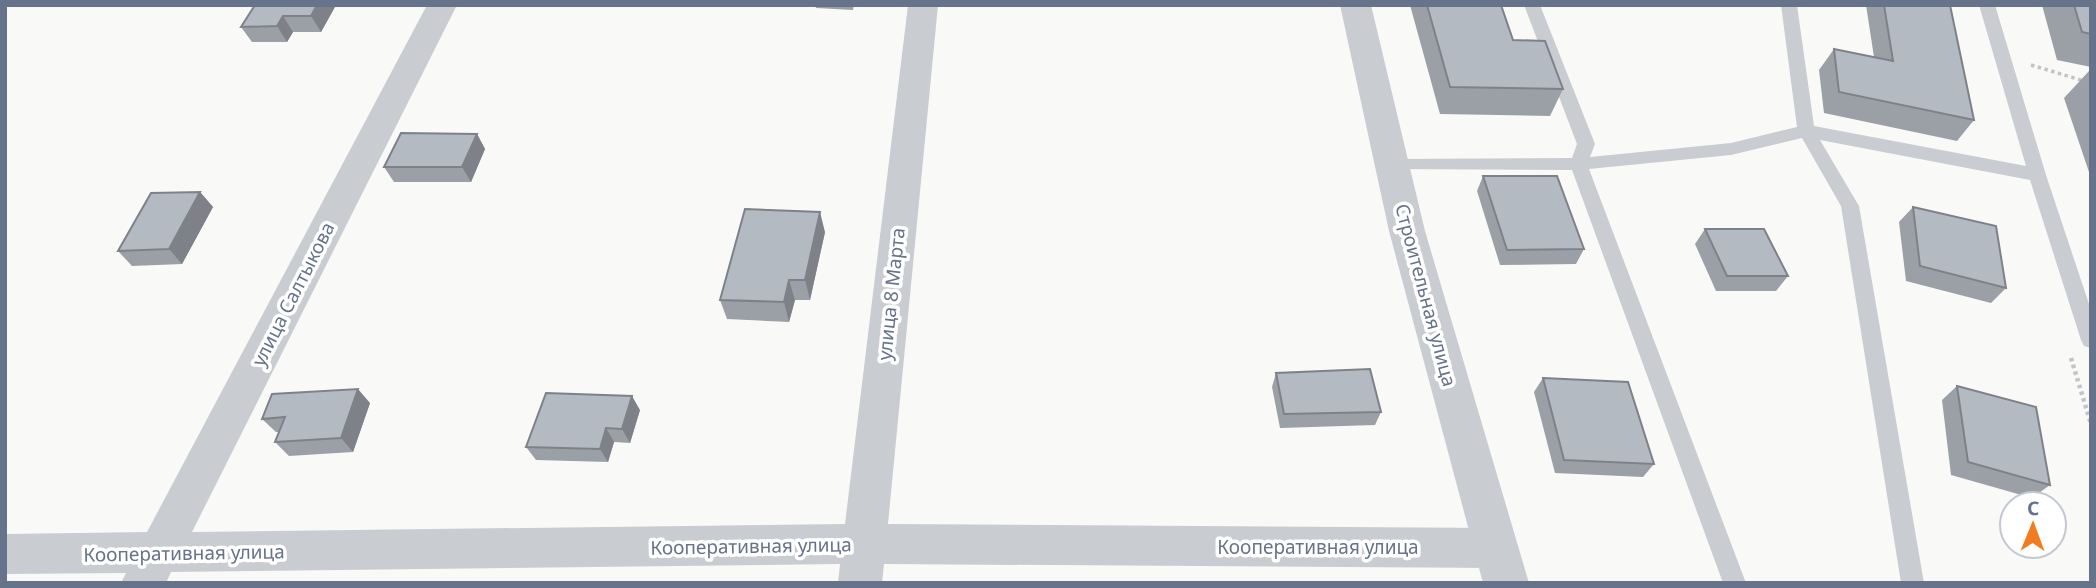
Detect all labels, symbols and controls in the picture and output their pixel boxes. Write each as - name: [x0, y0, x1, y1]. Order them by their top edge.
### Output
- street label: Строительная улица: [1389, 201, 1463, 389]
- street label: улица Салтыкова: [246, 218, 340, 370]
- street label: улица 8 Марта: [871, 226, 911, 362]
- north arrow: [1998, 490, 2068, 560]
- text: С: [2027, 495, 2040, 521]
- street label: Кооперативная улица: [650, 531, 852, 561]
- street label: Кооперативная улица: [1217, 534, 1419, 560]
- street label: Кооперативная улица: [83, 538, 285, 568]

